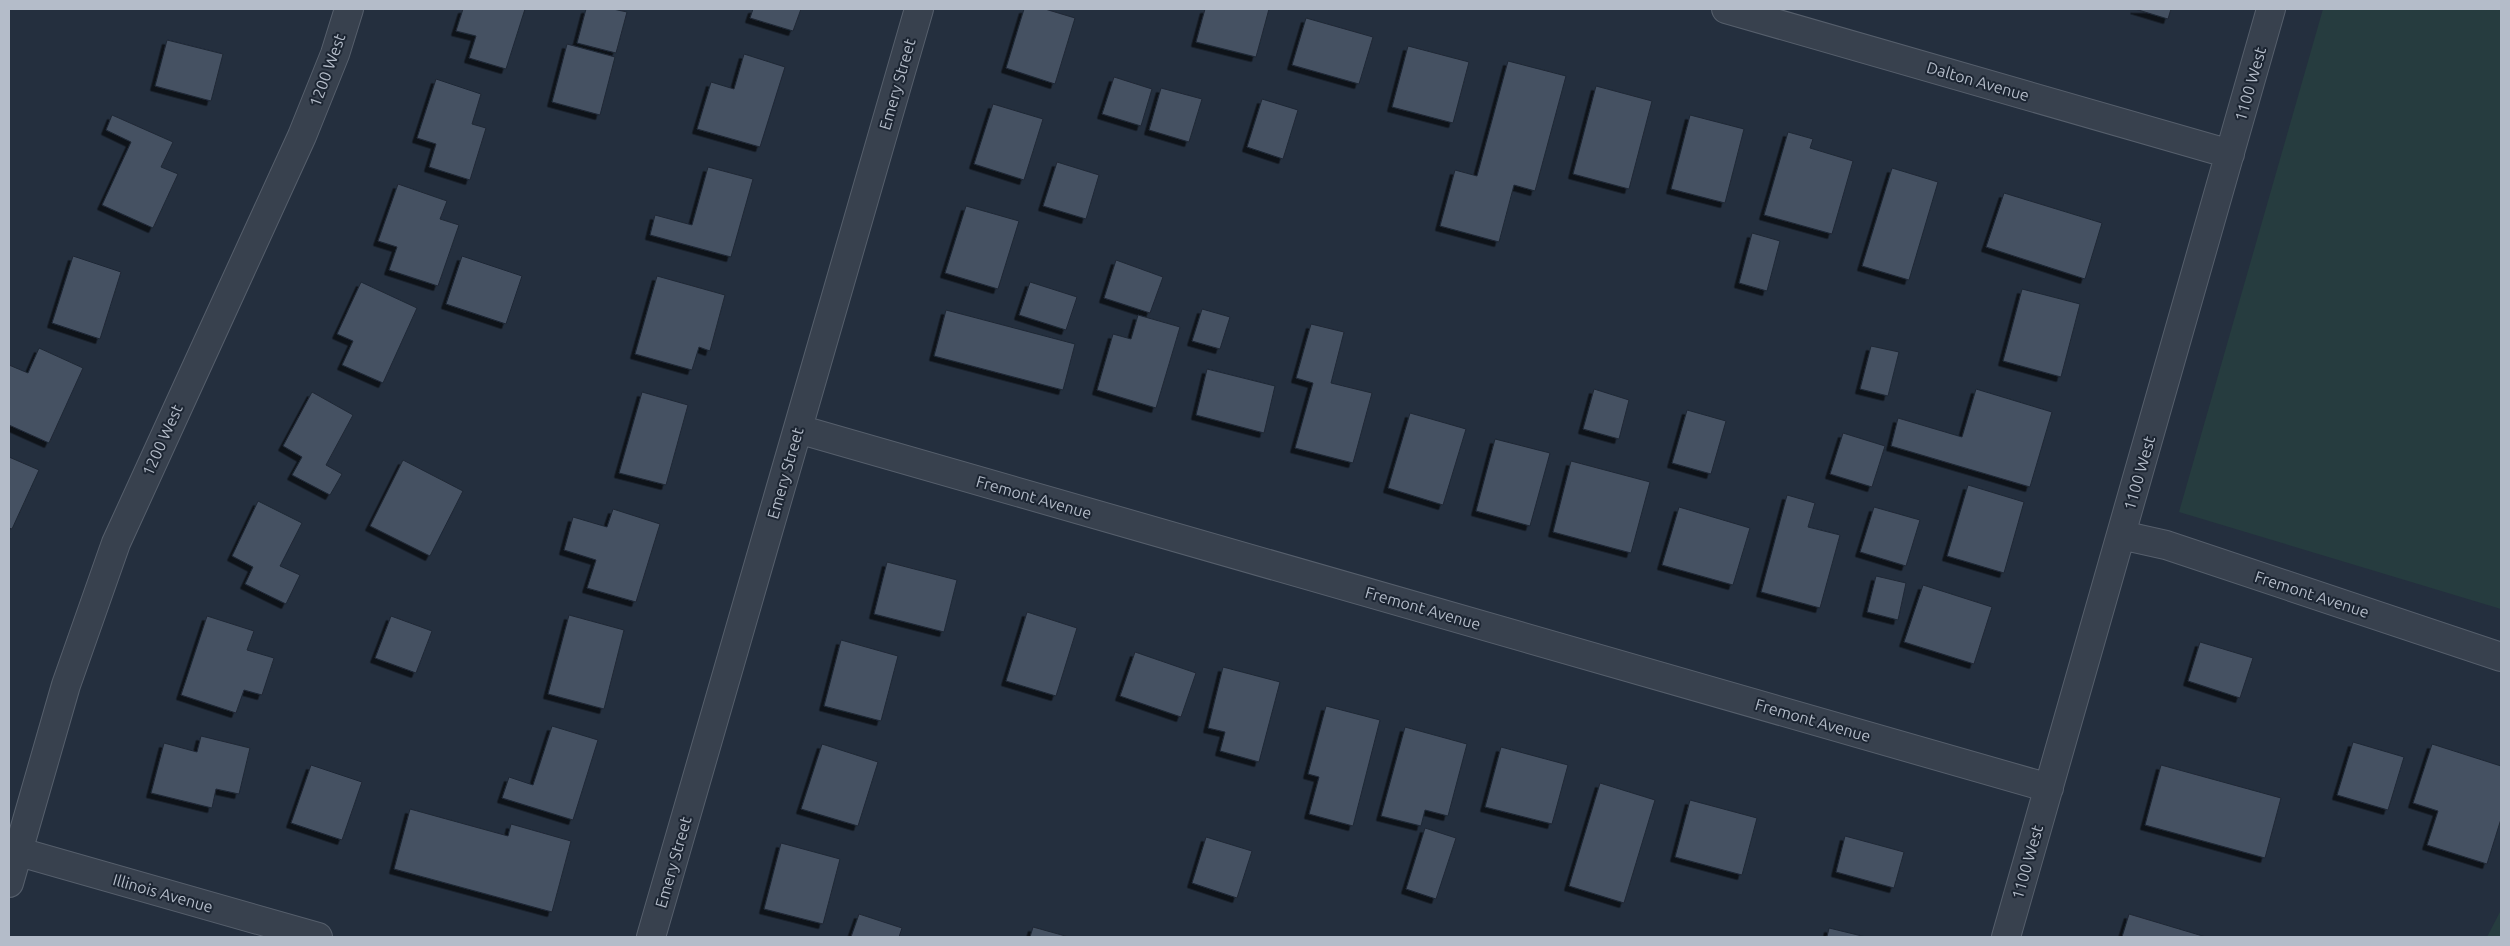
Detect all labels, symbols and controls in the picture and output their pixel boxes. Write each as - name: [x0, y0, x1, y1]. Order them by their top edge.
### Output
- street label: 1200 West: [305, 30, 349, 109]
- street label: Emery Street: [875, 36, 919, 132]
- street label: 1100 West: [2231, 44, 2269, 123]
- street label: Dalton Avenue: [1925, 58, 2031, 104]
- street label: 1200 West: [138, 401, 186, 479]
- street label: Emery Street: [763, 425, 807, 521]
- street label: 1100 West: [2120, 433, 2158, 512]
- street label: Fremont Avenue: [974, 472, 1094, 522]
- street label: Fremont Avenue: [2253, 567, 2371, 621]
- street label: Fremont Avenue: [1363, 583, 1483, 633]
- street label: Fremont Avenue: [1753, 695, 1873, 745]
- street label: Emery Street: [651, 814, 695, 910]
- street label: 1100 West: [2008, 822, 2046, 901]
- street label: Illinois Avenue: [111, 870, 215, 916]

